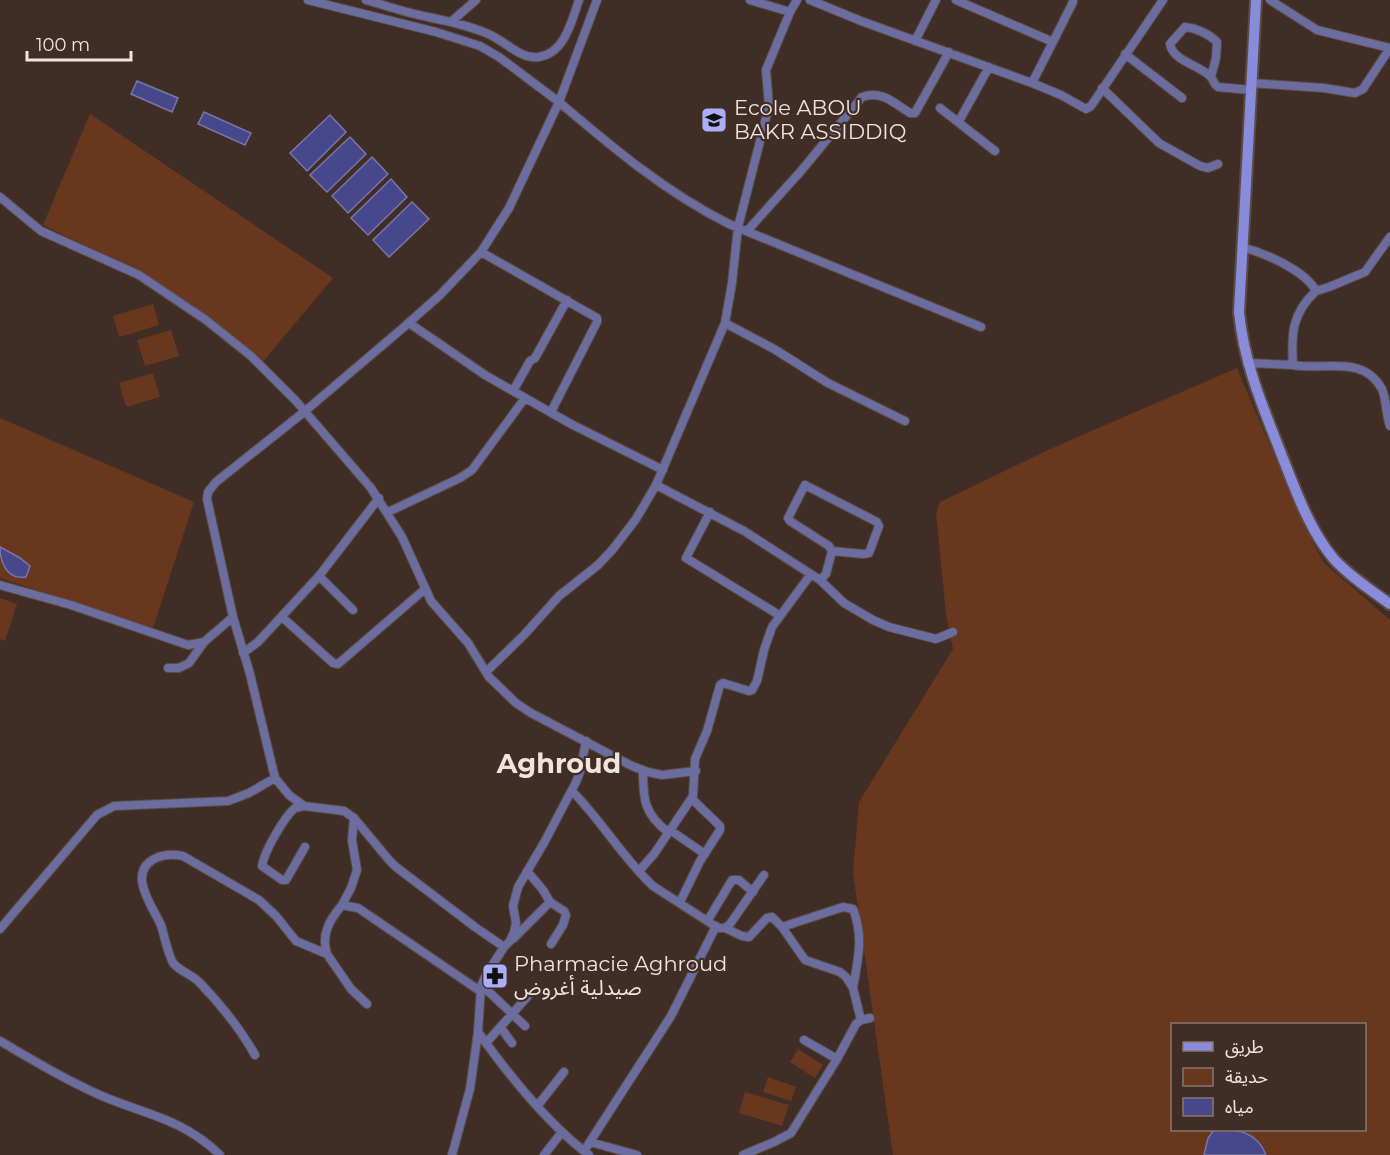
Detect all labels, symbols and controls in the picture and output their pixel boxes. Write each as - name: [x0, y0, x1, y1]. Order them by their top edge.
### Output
- scale bar: [27, 24, 130, 62]
- text: 100 m: [36, 34, 90, 56]
- place label: Ecole ABOU BAKR ASSIDDIQ: [734, 95, 907, 144]
- school or university icon: Ecole ABOU BAKR ASSIDDIQ: [699, 105, 729, 135]
- district label: Aghroud: [496, 747, 621, 780]
- place label: Pharmacie Aghroud صيدلية أغروض: [514, 951, 727, 1000]
- pharmacy icon: Pharmacie Aghroud صيدلية أغروض: [480, 961, 510, 991]
- legend: [1171, 1023, 1366, 1131]
- text: طريق: [1225, 1036, 1264, 1058]
- text: حديقة: [1225, 1066, 1268, 1088]
- text: مياه: [1225, 1096, 1254, 1118]

